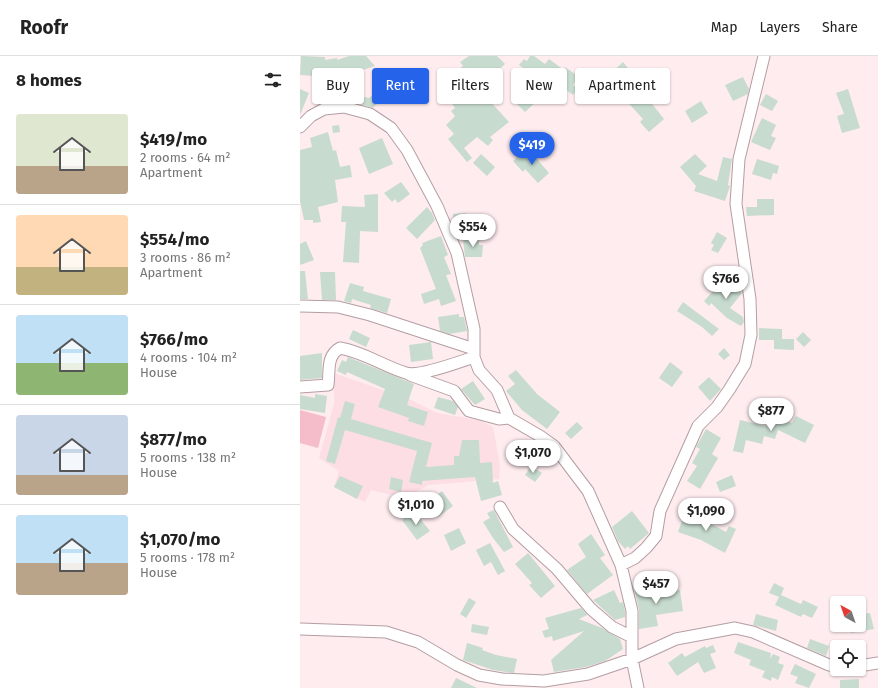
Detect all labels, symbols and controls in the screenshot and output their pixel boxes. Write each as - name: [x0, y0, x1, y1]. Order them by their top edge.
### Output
- text: Roofr: [20, 16, 68, 39]
- text: Map: [711, 19, 737, 36]
- text: Layers: [759, 19, 800, 36]
- text: Share: [822, 19, 858, 36]
- chip: Buy: [312, 68, 364, 104]
- chip: Rent: [372, 68, 429, 104]
- chip: Filters: [437, 68, 503, 104]
- chip: New: [511, 68, 567, 104]
- chip: Apartment: [575, 68, 670, 104]
- icon: filters: [262, 69, 284, 91]
- text: 8 homes: [16, 70, 82, 91]
- text: $419/mo: [140, 129, 207, 150]
- icon: home: [48, 130, 96, 178]
- pin: $419: [508, 132, 556, 166]
- text: $419: [519, 137, 545, 152]
- text: 2 rooms · 64 m²: [140, 150, 230, 165]
- text: Apartment: [140, 165, 202, 180]
- pin: $554: [449, 214, 497, 248]
- text: $554: [459, 219, 487, 234]
- text: $554/mo: [140, 229, 209, 250]
- icon: home: [48, 231, 96, 279]
- text: 3 rooms · 86 m²: [140, 250, 231, 265]
- text: Apartment: [140, 265, 202, 280]
- pin: $766: [702, 266, 750, 300]
- text: $766: [712, 271, 740, 286]
- text: $766/mo: [140, 329, 208, 350]
- icon: home: [48, 331, 96, 379]
- text: 4 rooms · 104 m²: [140, 350, 237, 365]
- text: House: [140, 365, 177, 380]
- pin: $877: [747, 398, 795, 432]
- text: $877: [758, 403, 784, 418]
- text: $877/mo: [140, 429, 207, 450]
- icon: home: [48, 431, 96, 479]
- pin: $1,070: [500, 440, 566, 474]
- text: $1,070: [515, 445, 551, 460]
- text: 5 rooms · 138 m²: [140, 450, 236, 465]
- text: House: [140, 465, 177, 480]
- pin: $1,010: [383, 492, 449, 526]
- text: $1,010: [398, 497, 434, 512]
- pin: $1,090: [673, 498, 739, 532]
- text: $1,090: [687, 503, 725, 518]
- text: $1,070/mo: [140, 529, 220, 550]
- icon: home: [48, 531, 96, 579]
- text: 5 rooms · 178 m²: [140, 550, 235, 565]
- text: House: [140, 565, 177, 580]
- pin: $457: [632, 571, 680, 605]
- text: $457: [642, 576, 670, 591]
- north arrow: [830, 596, 866, 632]
- map controls: [830, 596, 866, 676]
- button: locate: [830, 640, 866, 676]

